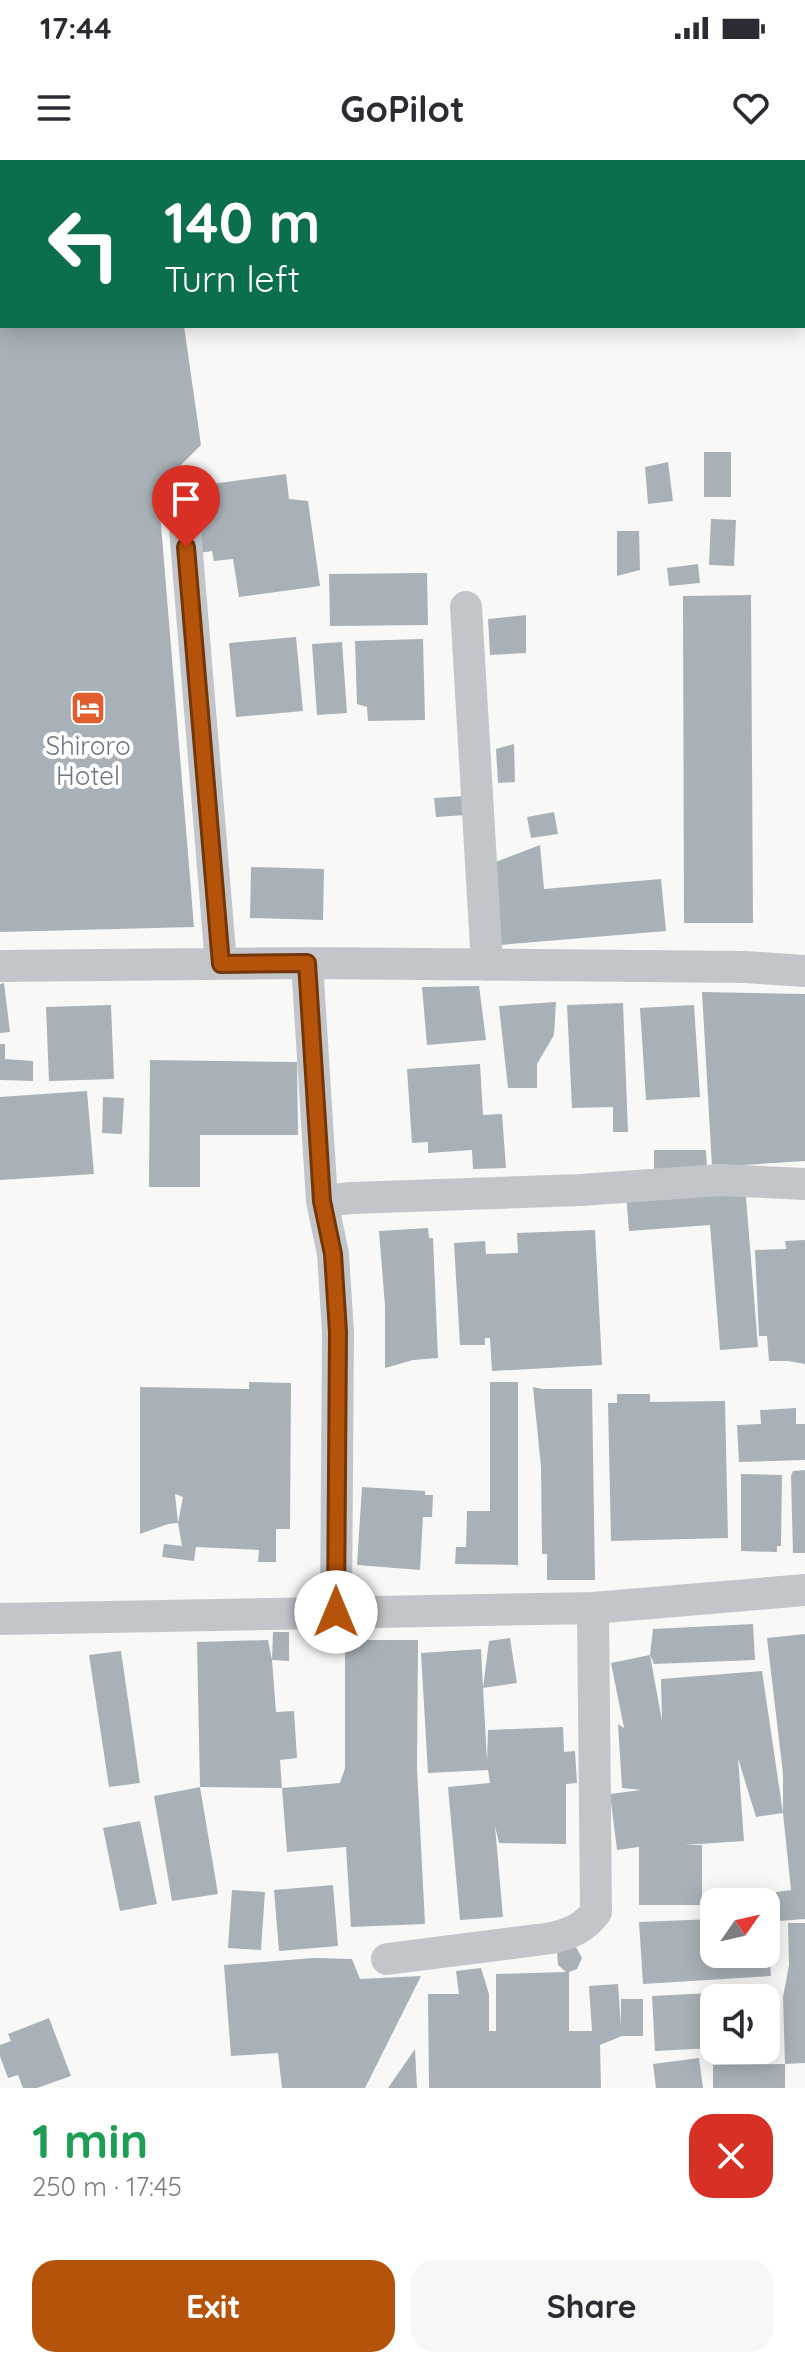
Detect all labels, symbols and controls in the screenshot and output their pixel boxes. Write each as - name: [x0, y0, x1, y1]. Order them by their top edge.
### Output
- text: 17:44: [40, 9, 112, 47]
- icon: menu: [32, 86, 76, 130]
- text: GoPilot: [340, 86, 465, 131]
- icon: heart: [729, 86, 773, 130]
- text: 140 m: [164, 187, 320, 257]
- icon: left: [32, 192, 136, 296]
- text: Turn left: [164, 256, 300, 301]
- pin: [152, 465, 220, 547]
- icon: arrive: [164, 477, 208, 521]
- hotel icon: Shiroro Hotel: [69, 689, 107, 727]
- place label: Shiroro Hotel: [45, 729, 131, 792]
- position arrow: [294, 1570, 378, 1654]
- north arrow: [700, 1888, 780, 1968]
- map controls: [700, 1888, 780, 2064]
- button: sound: [700, 1984, 780, 2064]
- text: 1 min: [32, 2110, 148, 2170]
- button: close: [689, 2114, 773, 2198]
- text: 250 m · 17:45: [32, 2170, 182, 2203]
- button: Exit: [32, 2260, 395, 2352]
- button: Share: [411, 2260, 773, 2352]

